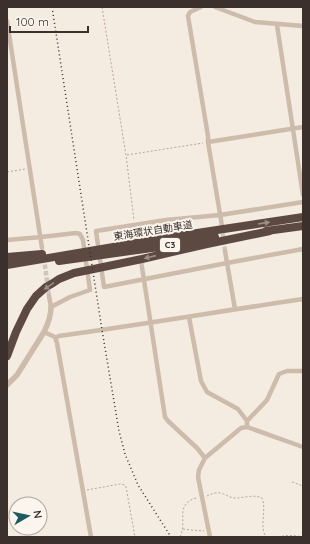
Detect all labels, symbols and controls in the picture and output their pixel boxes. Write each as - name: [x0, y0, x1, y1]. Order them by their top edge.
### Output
- scale bar: [10, 8, 88, 34]
- text: 100 m: [16, 14, 49, 29]
- street label: 東海環状自動車道: [113, 218, 194, 243]
- one-way arrow: [258, 220, 270, 226]
- road number: C3: [160, 238, 180, 252]
- one-way arrow: [144, 254, 156, 260]
- one-way arrow: [44, 282, 54, 290]
- north arrow: [8, 496, 48, 536]
- text: N: [30, 509, 45, 520]

